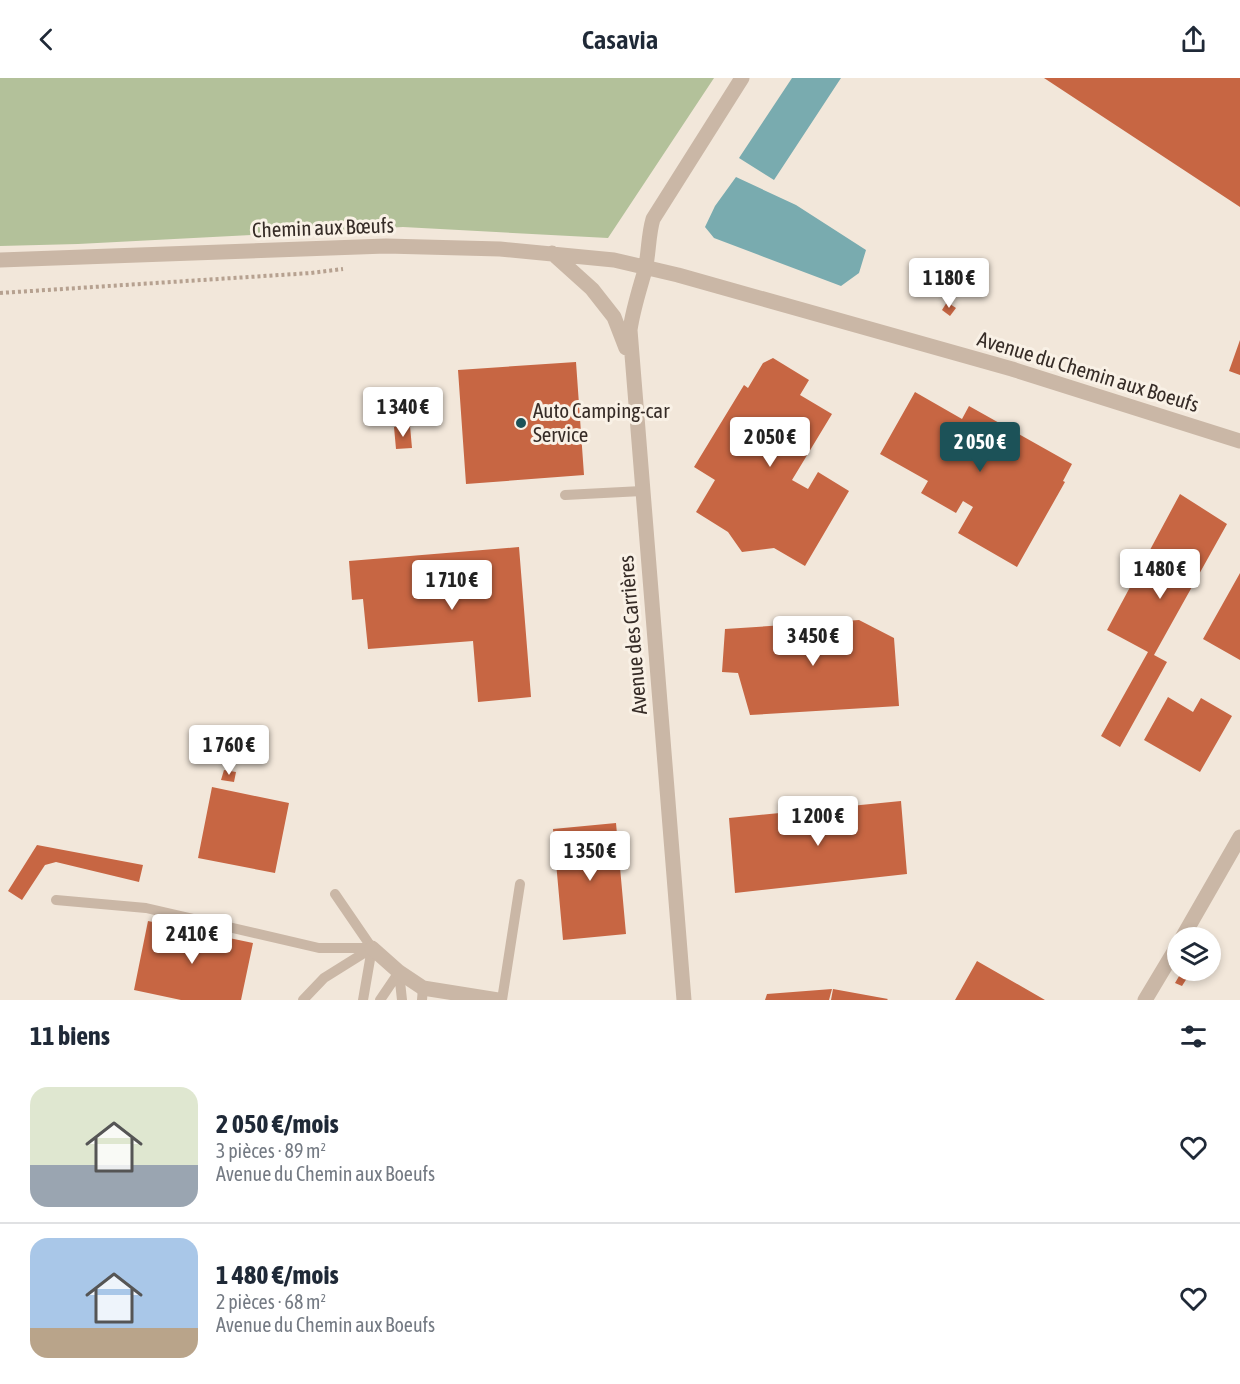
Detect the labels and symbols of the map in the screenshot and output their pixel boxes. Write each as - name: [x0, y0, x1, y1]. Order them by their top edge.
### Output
- street label: Chemin aux Bœufs: [252, 213, 394, 241]
- pin: 1 180 €: [894, 258, 1004, 309]
- street label: Avenue du Chemin aux Boeufs: [975, 326, 1202, 416]
- pin: 1 340 €: [348, 387, 458, 438]
- place label: Auto Camping-car Service: [533, 398, 670, 446]
- marker: Auto Camping-car Service: [514, 416, 528, 430]
- pin: 2 050 €: [715, 417, 825, 468]
- pin: 2 050 €: [925, 422, 1035, 473]
- pin: 1 480 €: [1105, 549, 1215, 600]
- street label: Avenue des Carrières: [613, 554, 651, 716]
- pin: 1 710 €: [397, 560, 507, 611]
- pin: 3 450 €: [758, 616, 868, 667]
- pin: 1 760 €: [174, 725, 284, 776]
- pin: 1 200 €: [763, 796, 873, 847]
- pin: 1 350 €: [535, 831, 645, 882]
- pin: 2 410 €: [137, 914, 247, 965]

